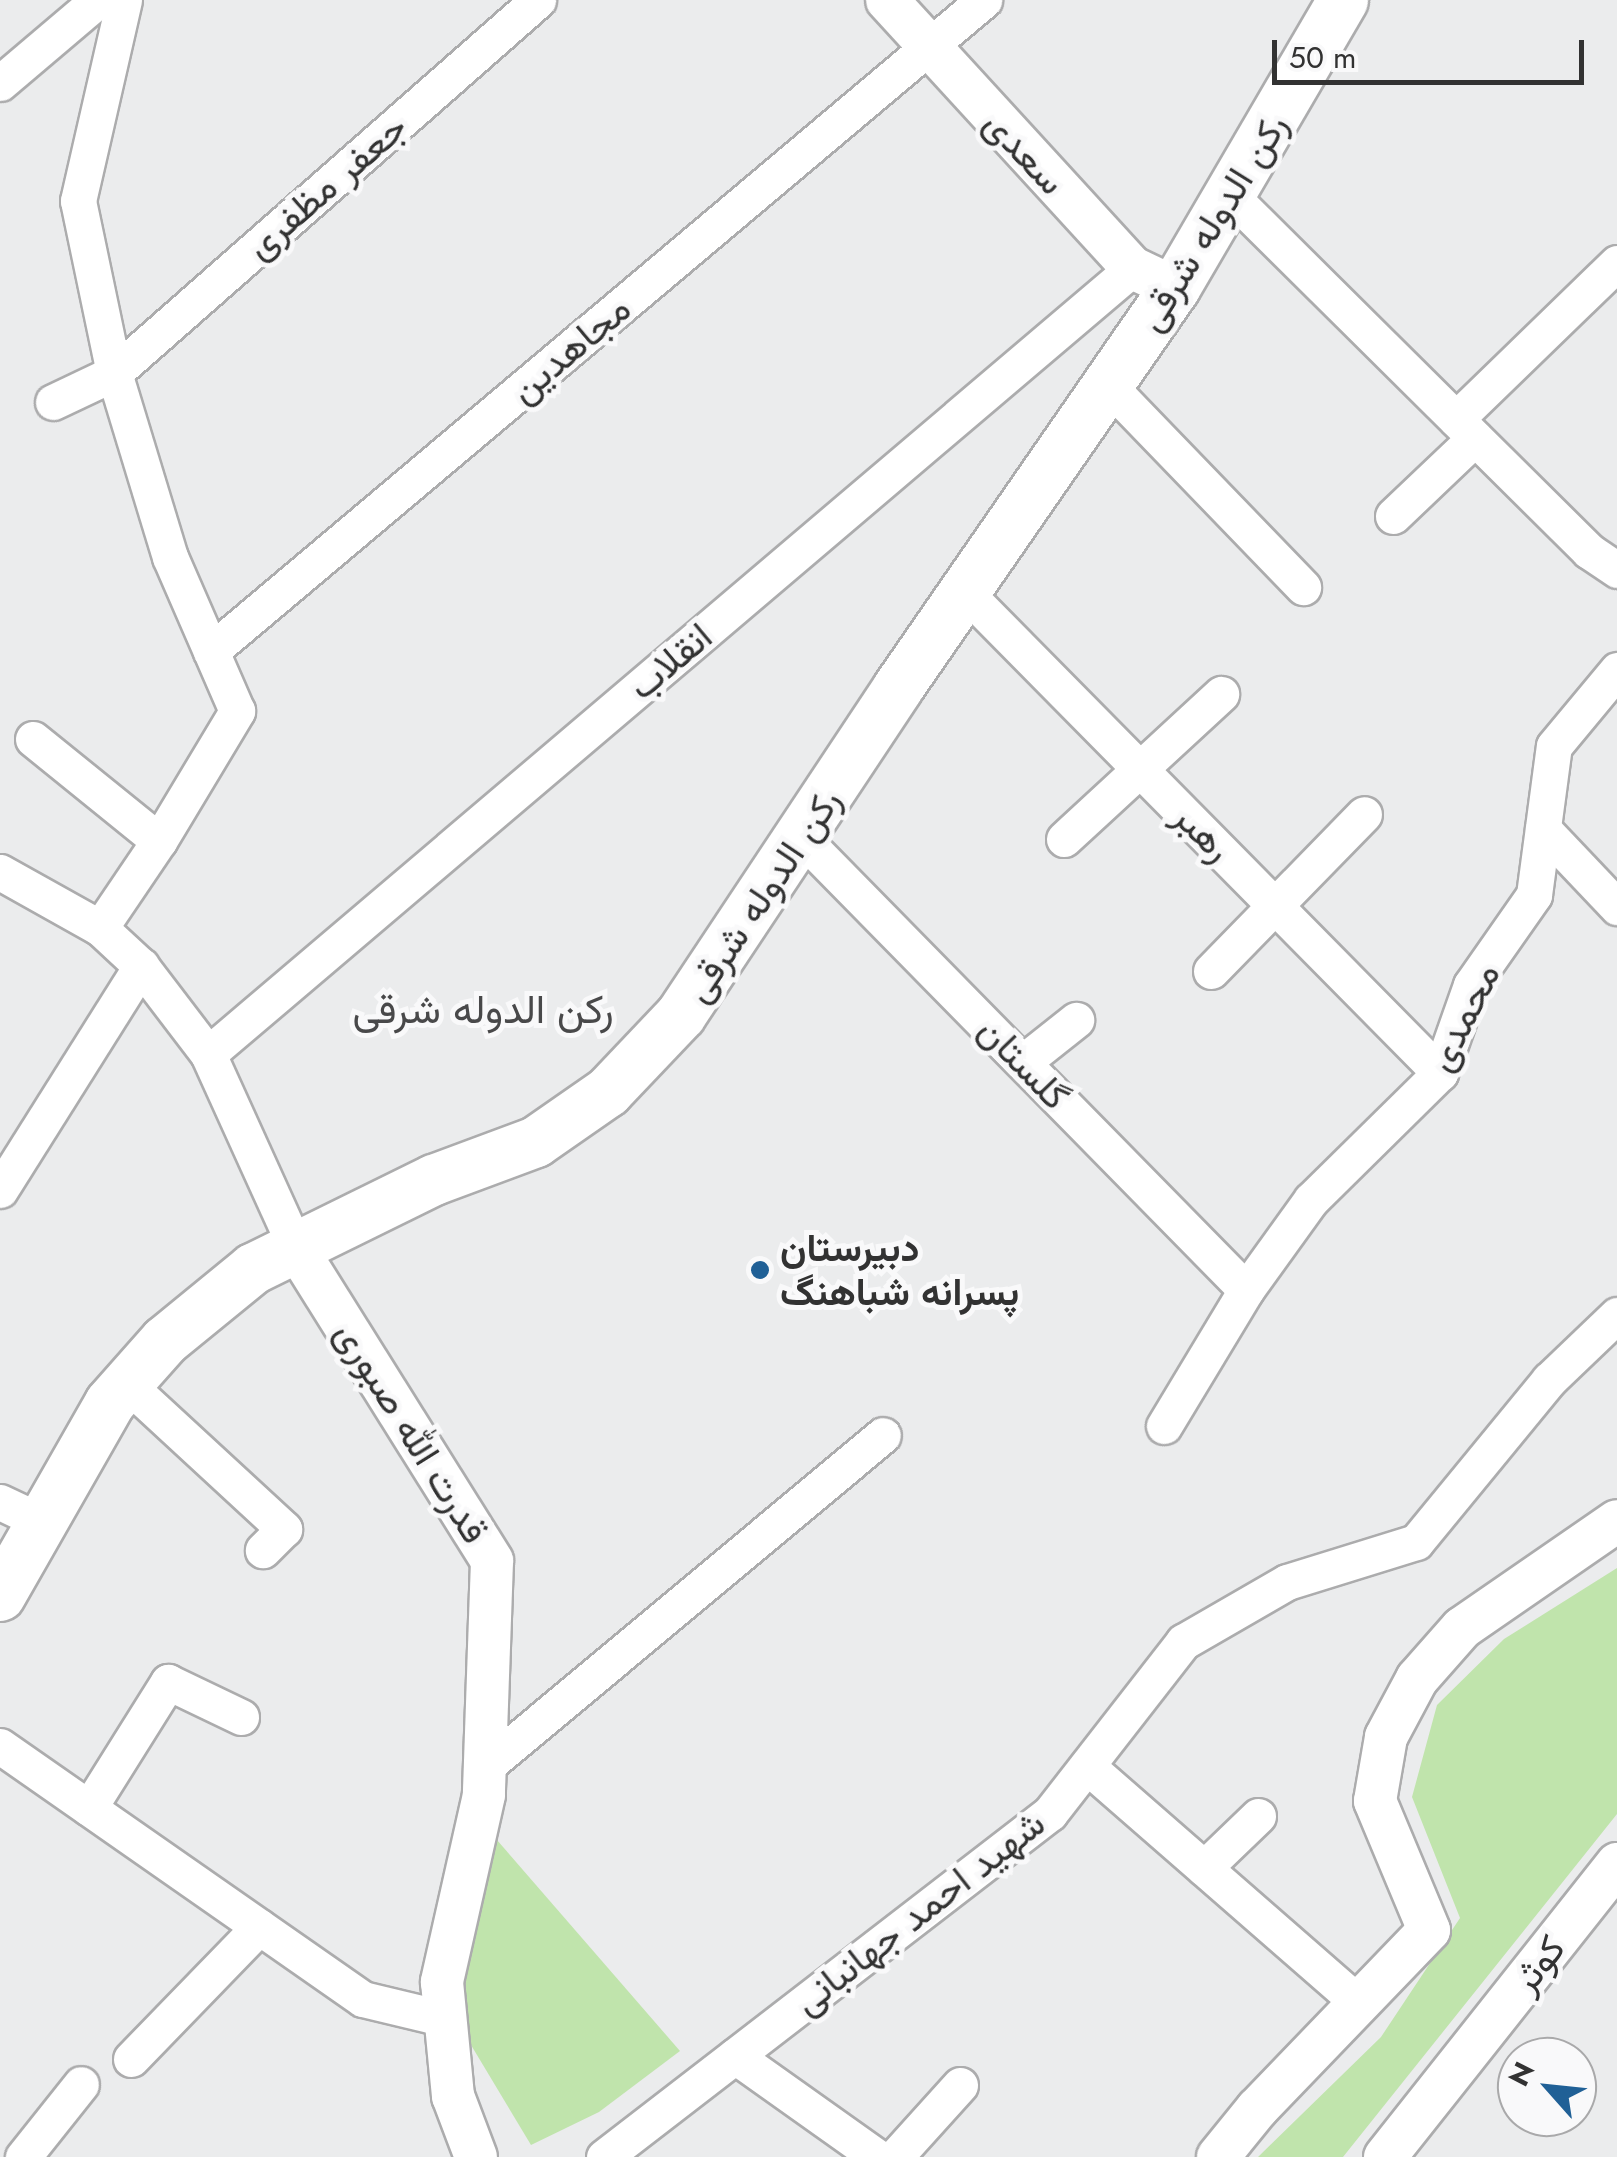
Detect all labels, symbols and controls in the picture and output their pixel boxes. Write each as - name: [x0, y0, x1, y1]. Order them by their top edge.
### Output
- scale bar: [1277, 20, 1590, 82]
- text: 50 m: [1289, 36, 1356, 79]
- street label: سعدی: [975, 100, 1075, 204]
- street label: جعفر مظفری: [236, 104, 416, 268]
- street label: رکن الدوله شرقی: [1127, 105, 1297, 339]
- street label: مجاهدین: [500, 285, 640, 413]
- street label: انقلاب: [619, 613, 721, 709]
- street label: رکن الدوله شرقی: [674, 779, 850, 1011]
- street label: رهبر: [1164, 793, 1242, 871]
- street label: محمدی: [1417, 955, 1509, 1079]
- district label: رکن الدوله شرقی: [352, 985, 614, 1033]
- street label: گلستان: [969, 1007, 1079, 1119]
- place label: دبیرستان پسرانه شباهنگ: [780, 1225, 1019, 1314]
- marker: دبیرستان پسرانه شباهنگ: [749, 1259, 771, 1281]
- street label: قدرت الله صبوری: [326, 1313, 498, 1551]
- street label: شهید احمد جهانبانی: [785, 1800, 1053, 2024]
- street label: کوثر: [1502, 1926, 1574, 2002]
- north arrow: [1497, 2037, 1597, 2137]
- text: N: [1498, 2055, 1545, 2093]

